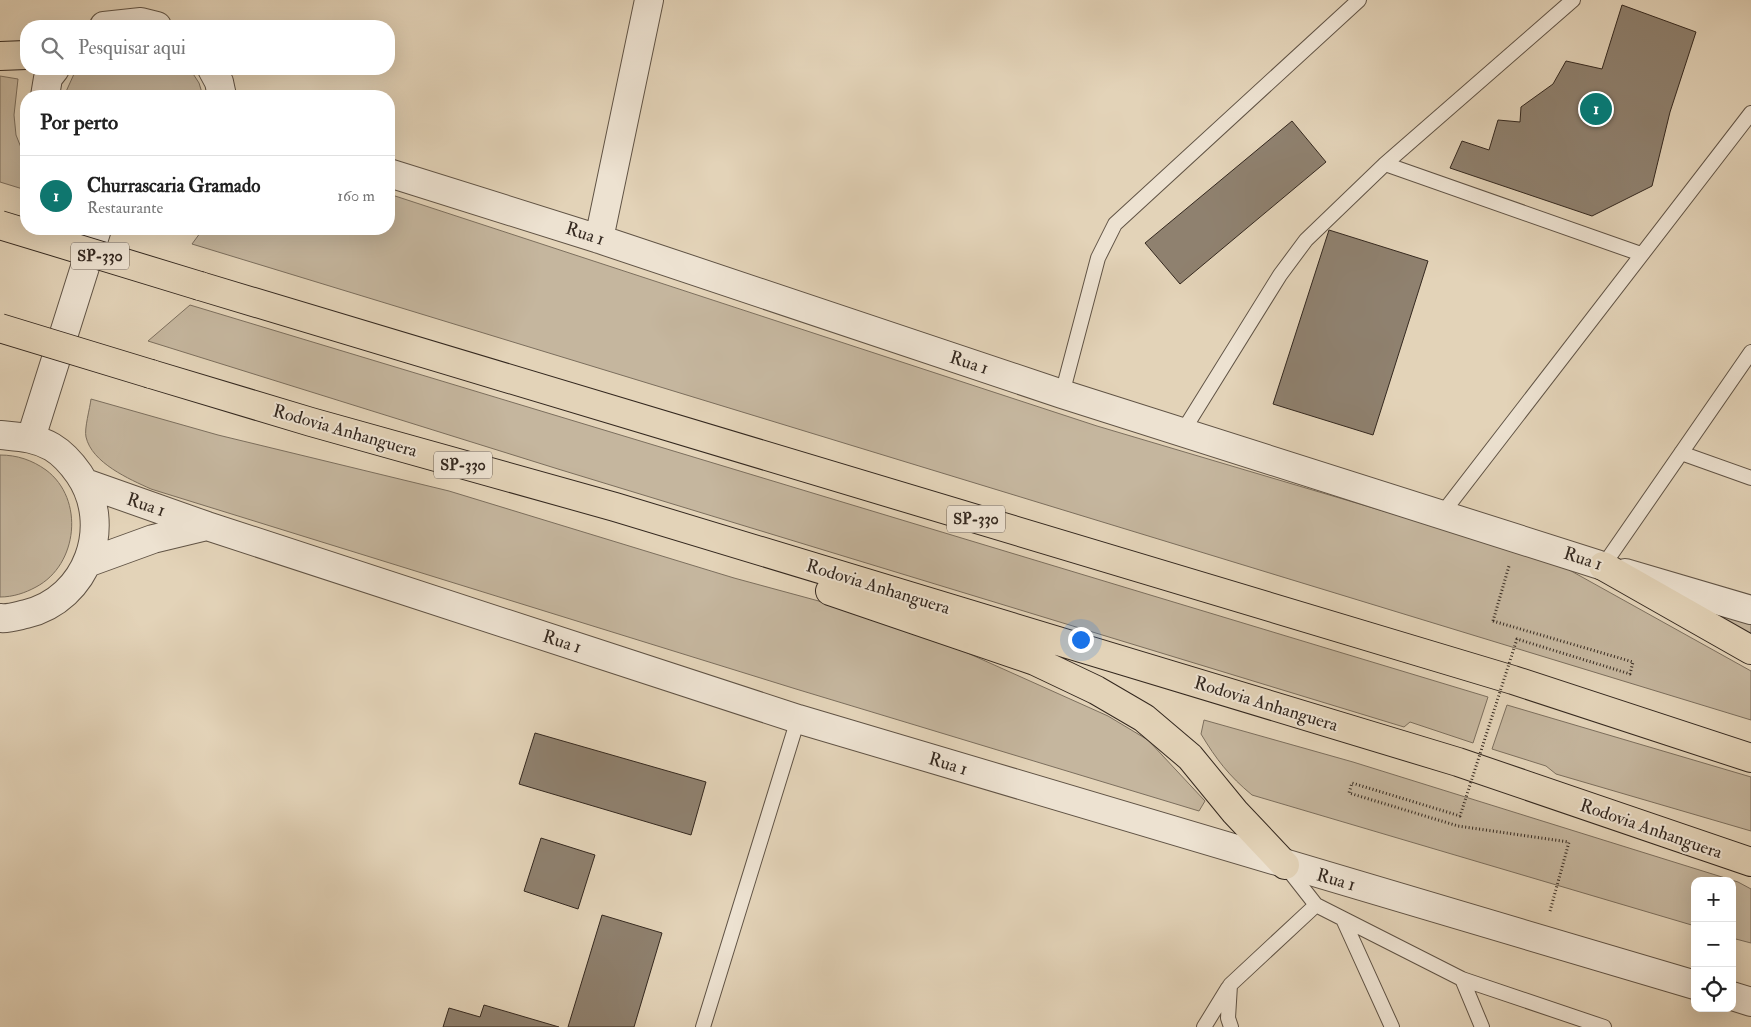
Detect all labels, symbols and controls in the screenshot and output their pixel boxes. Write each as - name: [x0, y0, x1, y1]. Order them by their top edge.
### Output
- search box: [20, 20, 395, 75]
- icon: search: [38, 34, 66, 62]
- text: Pesquisar aqui: [78, 36, 186, 60]
- pin: 1: [1580, 90, 1612, 128]
- text: Por perto: [40, 109, 118, 136]
- text: Churrascaria Gramado: [87, 174, 260, 198]
- text: 1: [53, 186, 59, 206]
- text: 160 m: [337, 186, 375, 206]
- text: Restaurante: [87, 198, 163, 218]
- street label: Rua 1: [563, 217, 607, 251]
- road number: SP-330: [71, 242, 129, 270]
- street label: Rua 1: [947, 346, 991, 380]
- street label: Rodovia Anhanguera: [270, 399, 420, 463]
- road number: SP-330: [434, 452, 492, 478]
- street label: Rua 1: [124, 488, 168, 522]
- road number: SP-330: [947, 506, 1005, 532]
- street label: Rua 1: [1561, 542, 1605, 576]
- street label: Rodovia Anhanguera: [803, 554, 953, 620]
- street label: Rua 1: [540, 625, 584, 659]
- your location: [1068, 627, 1094, 653]
- street label: Rodovia Anhanguera: [1191, 671, 1341, 737]
- street label: Rua 1: [926, 747, 970, 781]
- street label: Rodovia Anhanguera: [1577, 794, 1726, 864]
- street label: Rua 1: [1314, 863, 1358, 897]
- map controls: [1691, 877, 1736, 1012]
- button: +: [1691, 877, 1736, 922]
- button: −: [1691, 922, 1736, 967]
- button: locate: [1691, 967, 1736, 1012]

